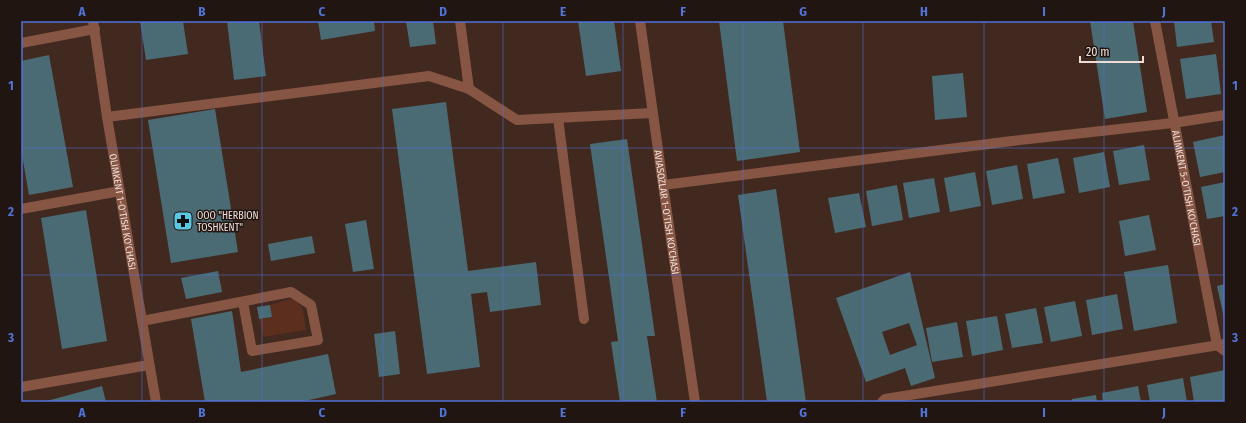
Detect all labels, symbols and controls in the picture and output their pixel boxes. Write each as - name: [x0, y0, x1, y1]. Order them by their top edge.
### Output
- text: A: [77, 4, 86, 19]
- text: B: [198, 4, 206, 19]
- text: C: [319, 4, 326, 19]
- text: D: [439, 4, 447, 19]
- text: E: [560, 4, 566, 19]
- text: F: [680, 4, 686, 19]
- text: G: [799, 4, 807, 19]
- text: H: [920, 4, 928, 19]
- text: I: [1042, 4, 1046, 19]
- text: J: [1161, 4, 1166, 19]
- scale bar: [1080, 38, 1143, 64]
- text: 20 m: [1086, 45, 1110, 59]
- text: 1: [8, 78, 14, 93]
- text: 1: [1232, 78, 1238, 93]
- street label: ALIMKENT 5-O'TISH KO'CHASI: [1169, 129, 1203, 247]
- street label: AVIASOZLAR 1-O'TISH KO'CHASI: [651, 149, 681, 275]
- street label: OLIMKENT 1-O'TISH KO'CHASI: [106, 153, 138, 271]
- text: 2: [7, 204, 14, 219]
- text: 2: [1231, 204, 1238, 219]
- pharmacy icon: ООО "HERBION TOSHKENT": [172, 210, 194, 232]
- place label: ООО "HERBION TOSHKENT": [197, 210, 259, 234]
- text: 3: [7, 330, 14, 345]
- text: 3: [1231, 330, 1238, 345]
- text: A: [77, 405, 86, 420]
- text: B: [198, 405, 206, 420]
- text: C: [319, 405, 326, 420]
- text: D: [439, 405, 447, 420]
- text: E: [560, 405, 566, 420]
- text: F: [680, 405, 686, 420]
- text: G: [799, 405, 807, 420]
- text: H: [920, 405, 928, 420]
- text: I: [1042, 405, 1046, 420]
- text: J: [1161, 405, 1166, 420]

